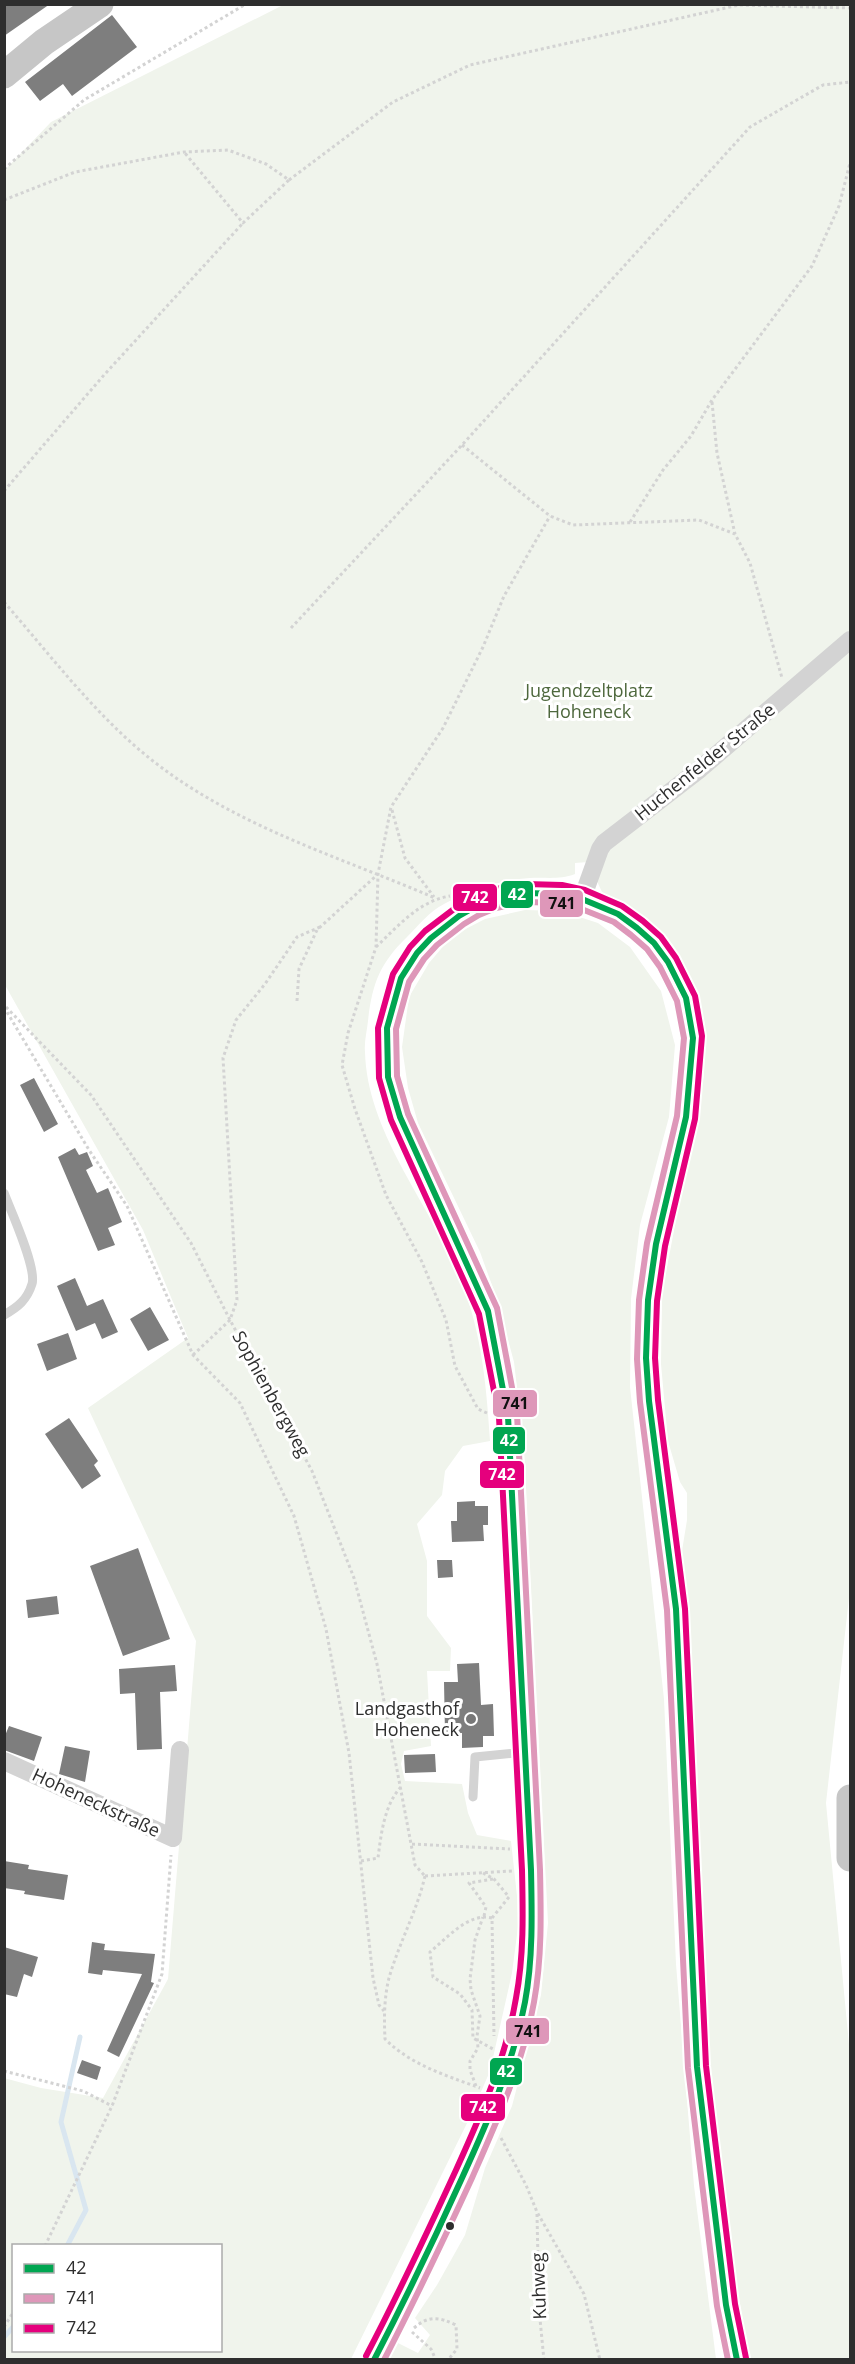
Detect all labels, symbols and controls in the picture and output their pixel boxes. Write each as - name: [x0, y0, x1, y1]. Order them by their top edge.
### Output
- park label: Jugendzeltplatz Hoheneck: [523, 678, 653, 723]
- street label: Huchenfelder Straße: [629, 697, 780, 825]
- line badge: 42: [500, 880, 534, 909]
- line badge: 742: [452, 883, 498, 912]
- text: 42: [508, 883, 526, 905]
- text: 742: [461, 886, 489, 908]
- line badge: 741: [539, 889, 584, 918]
- text: 741: [548, 892, 576, 914]
- street label: Sophienbergweg: [227, 1326, 317, 1461]
- line badge: 741: [492, 1389, 538, 1418]
- text: 741: [501, 1392, 529, 1414]
- line badge: 42: [492, 1426, 526, 1455]
- text: 42: [500, 1429, 518, 1451]
- line badge: 742: [479, 1460, 525, 1489]
- text: 742: [488, 1463, 516, 1485]
- place label: Landgasthof Hoheneck: [355, 1696, 460, 1741]
- marker: Landgasthof Hoheneck: [464, 1712, 478, 1726]
- street label: Hoheneckstraße: [29, 1762, 164, 1842]
- line badge: 741: [505, 2017, 550, 2045]
- text: 741: [514, 2020, 542, 2042]
- line badge: 42: [489, 2057, 523, 2086]
- text: 42: [497, 2060, 515, 2082]
- line badge: 742: [460, 2093, 506, 2122]
- text: 742: [469, 2096, 497, 2118]
- unlabelled marker: [444, 2220, 456, 2232]
- legend: [12, 2244, 222, 2352]
- street label: Kuhweg: [525, 2252, 551, 2320]
- text: 42: [66, 2255, 87, 2279]
- text: 741: [66, 2285, 97, 2309]
- text: 742: [66, 2315, 97, 2339]

